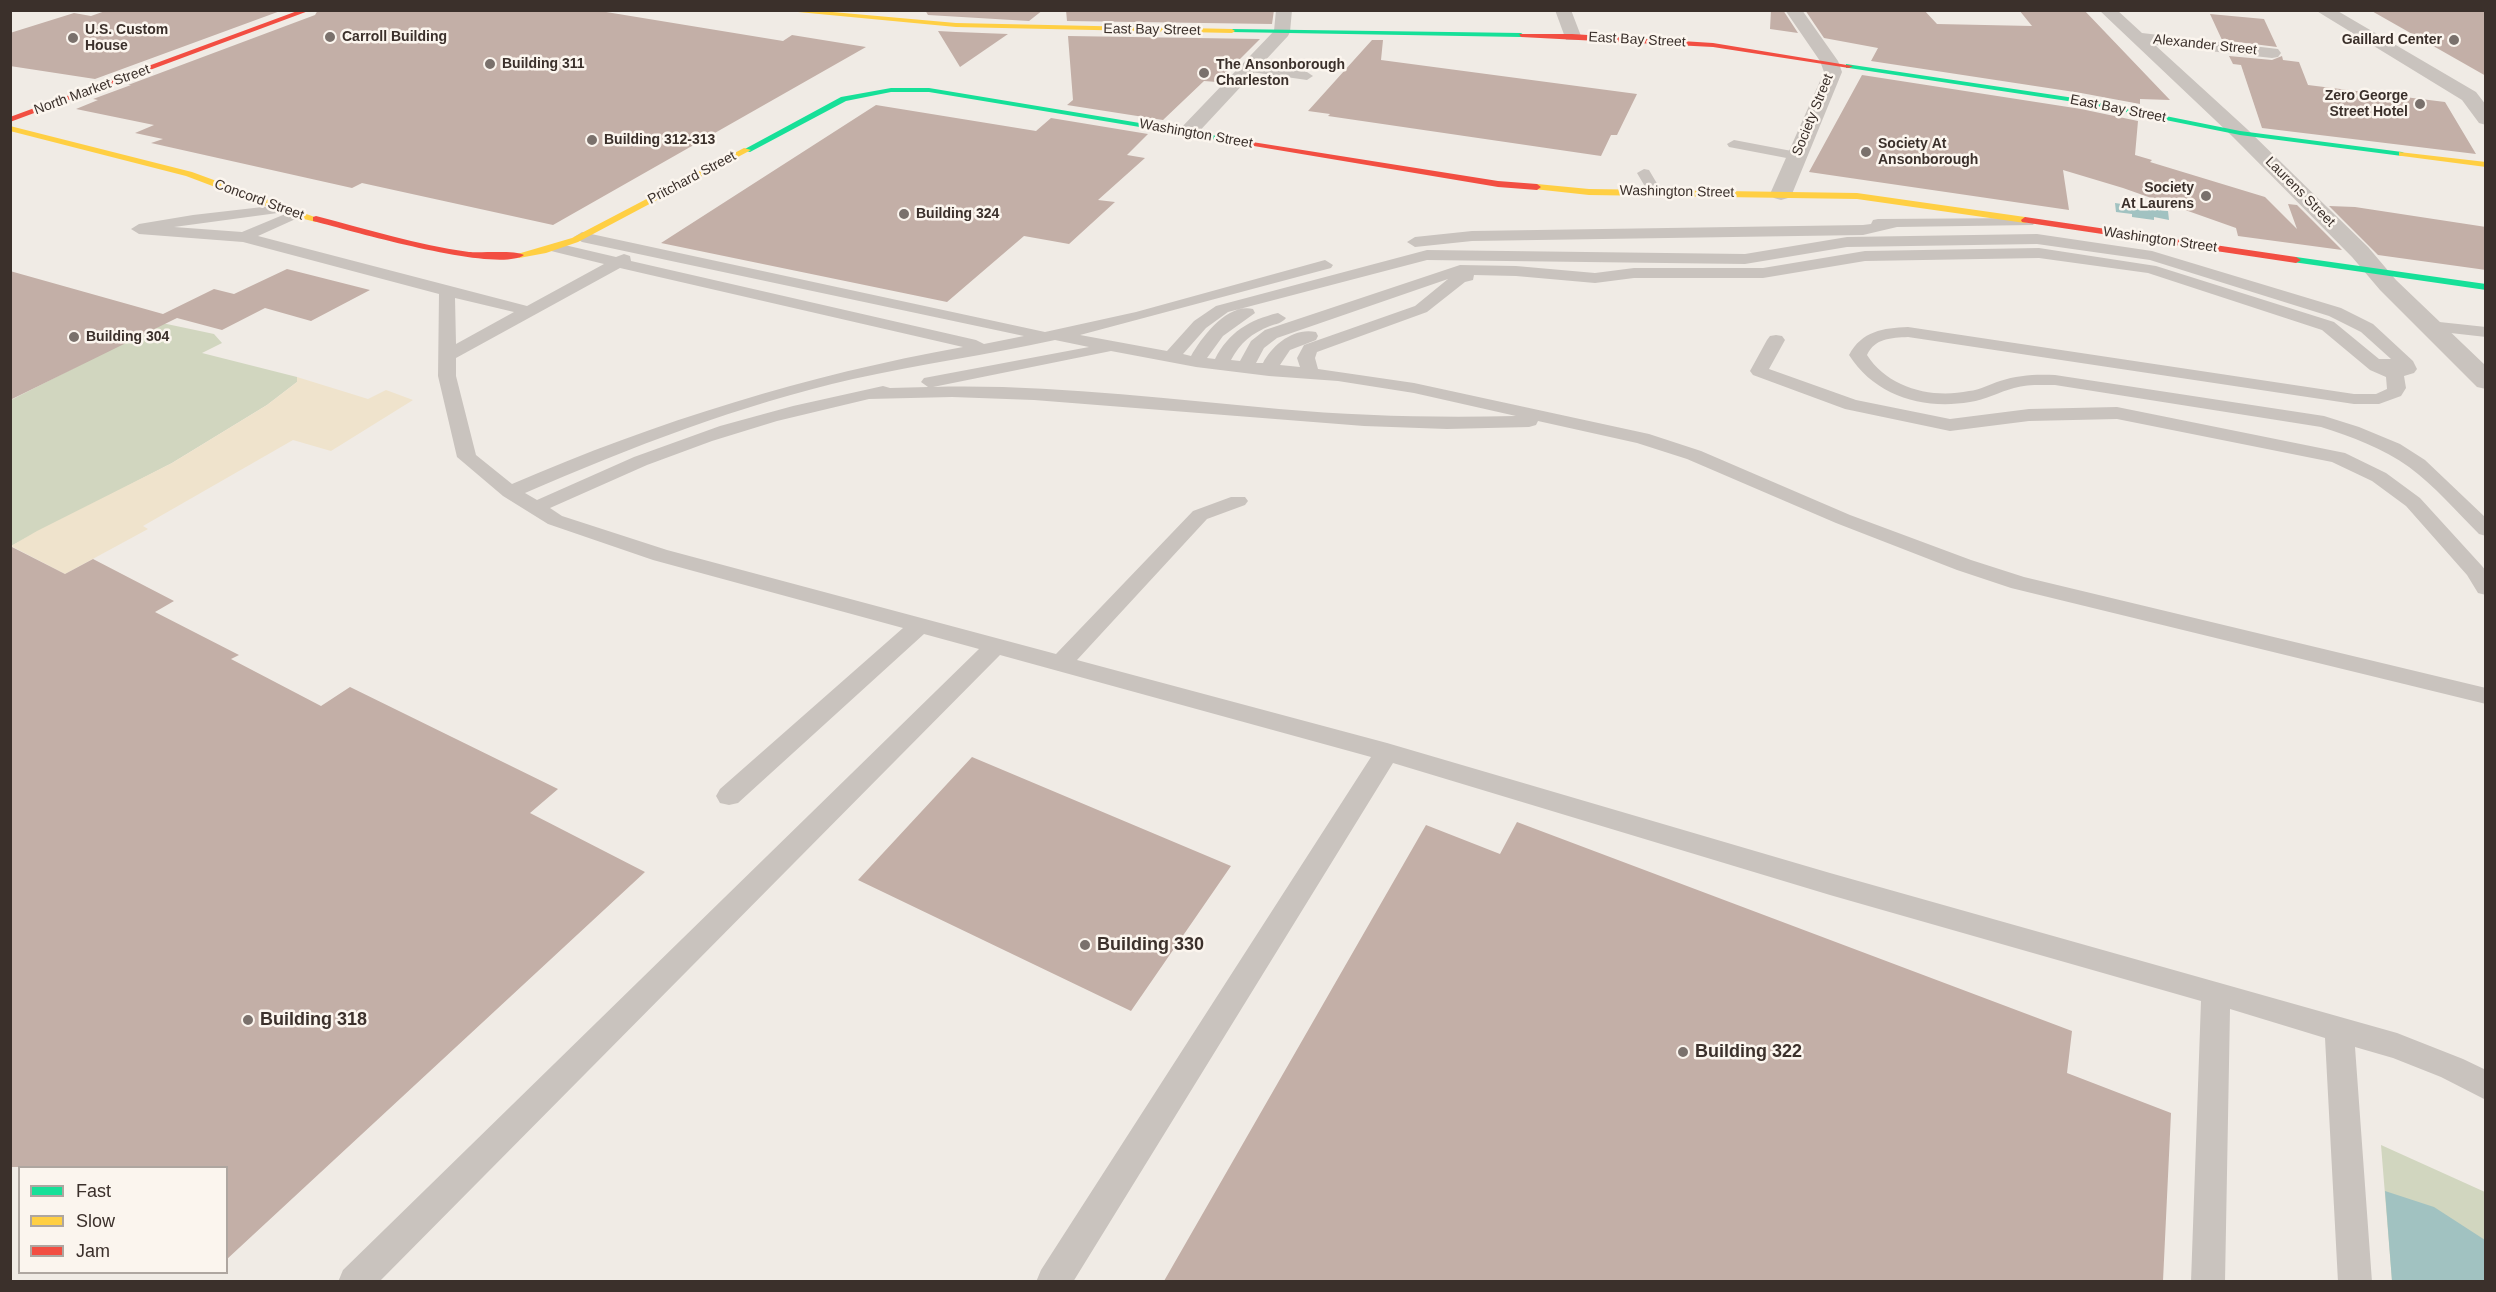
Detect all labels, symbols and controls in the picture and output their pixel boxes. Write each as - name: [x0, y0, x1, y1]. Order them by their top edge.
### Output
- street label: East Bay Street: [1103, 21, 1201, 39]
- place label: U.S. Custom House: [85, 22, 168, 54]
- place label: Carroll Building: [342, 29, 447, 45]
- street label: East Bay Street: [1588, 29, 1686, 51]
- marker: Carroll Building: [323, 30, 337, 44]
- marker: U.S. Custom House: [66, 31, 80, 45]
- street label: Alexander Street: [2152, 31, 2258, 59]
- place label: Gaillard Center: [2342, 32, 2442, 48]
- marker: Gaillard Center: [2447, 33, 2461, 47]
- place label: Building 311: [502, 56, 584, 72]
- marker: Building 311: [483, 57, 497, 71]
- place label: The Ansonborough Charleston: [1216, 57, 1345, 90]
- street label: North Market Street: [32, 61, 152, 119]
- marker: The Ansonborough Charleston: [1197, 66, 1211, 80]
- street label: Society Street: [1789, 71, 1837, 159]
- place label: Zero George Street Hotel: [2325, 88, 2408, 120]
- street label: East Bay Street: [2069, 91, 2167, 127]
- marker: Zero George Street Hotel: [2413, 97, 2427, 111]
- street label: Washington Street: [1138, 116, 1254, 152]
- place label: Building 312-313: [604, 132, 715, 148]
- marker: Building 312-313: [585, 133, 599, 147]
- place label: Society At Ansonborough: [1878, 136, 1978, 168]
- marker: Society At Ansonborough: [1859, 145, 1873, 159]
- street label: Pritchard Street: [645, 148, 739, 208]
- street label: Laurens Street: [2262, 154, 2338, 230]
- street label: Concord Street: [212, 176, 306, 224]
- place label: Society At Laurens: [2121, 180, 2194, 212]
- street label: Washington Street: [1620, 183, 1734, 201]
- marker: Society At Laurens: [2199, 189, 2213, 203]
- place label: Building 324: [916, 206, 999, 222]
- marker: Building 324: [897, 207, 911, 221]
- street label: Washington Street: [2102, 224, 2218, 256]
- place label: Building 304: [86, 329, 169, 345]
- marker: Building 304: [67, 330, 81, 344]
- place label: Building 330: [1097, 934, 1204, 956]
- marker: Building 330: [1078, 938, 1092, 952]
- place label: Building 318: [260, 1009, 367, 1031]
- marker: Building 318: [241, 1013, 255, 1027]
- place label: Building 322: [1695, 1041, 1802, 1063]
- marker: Building 322: [1676, 1045, 1690, 1059]
- legend: [18, 1166, 228, 1274]
- text: Fast: [76, 1181, 111, 1201]
- text: Slow: [76, 1211, 115, 1231]
- text: Jam: [76, 1241, 110, 1261]

